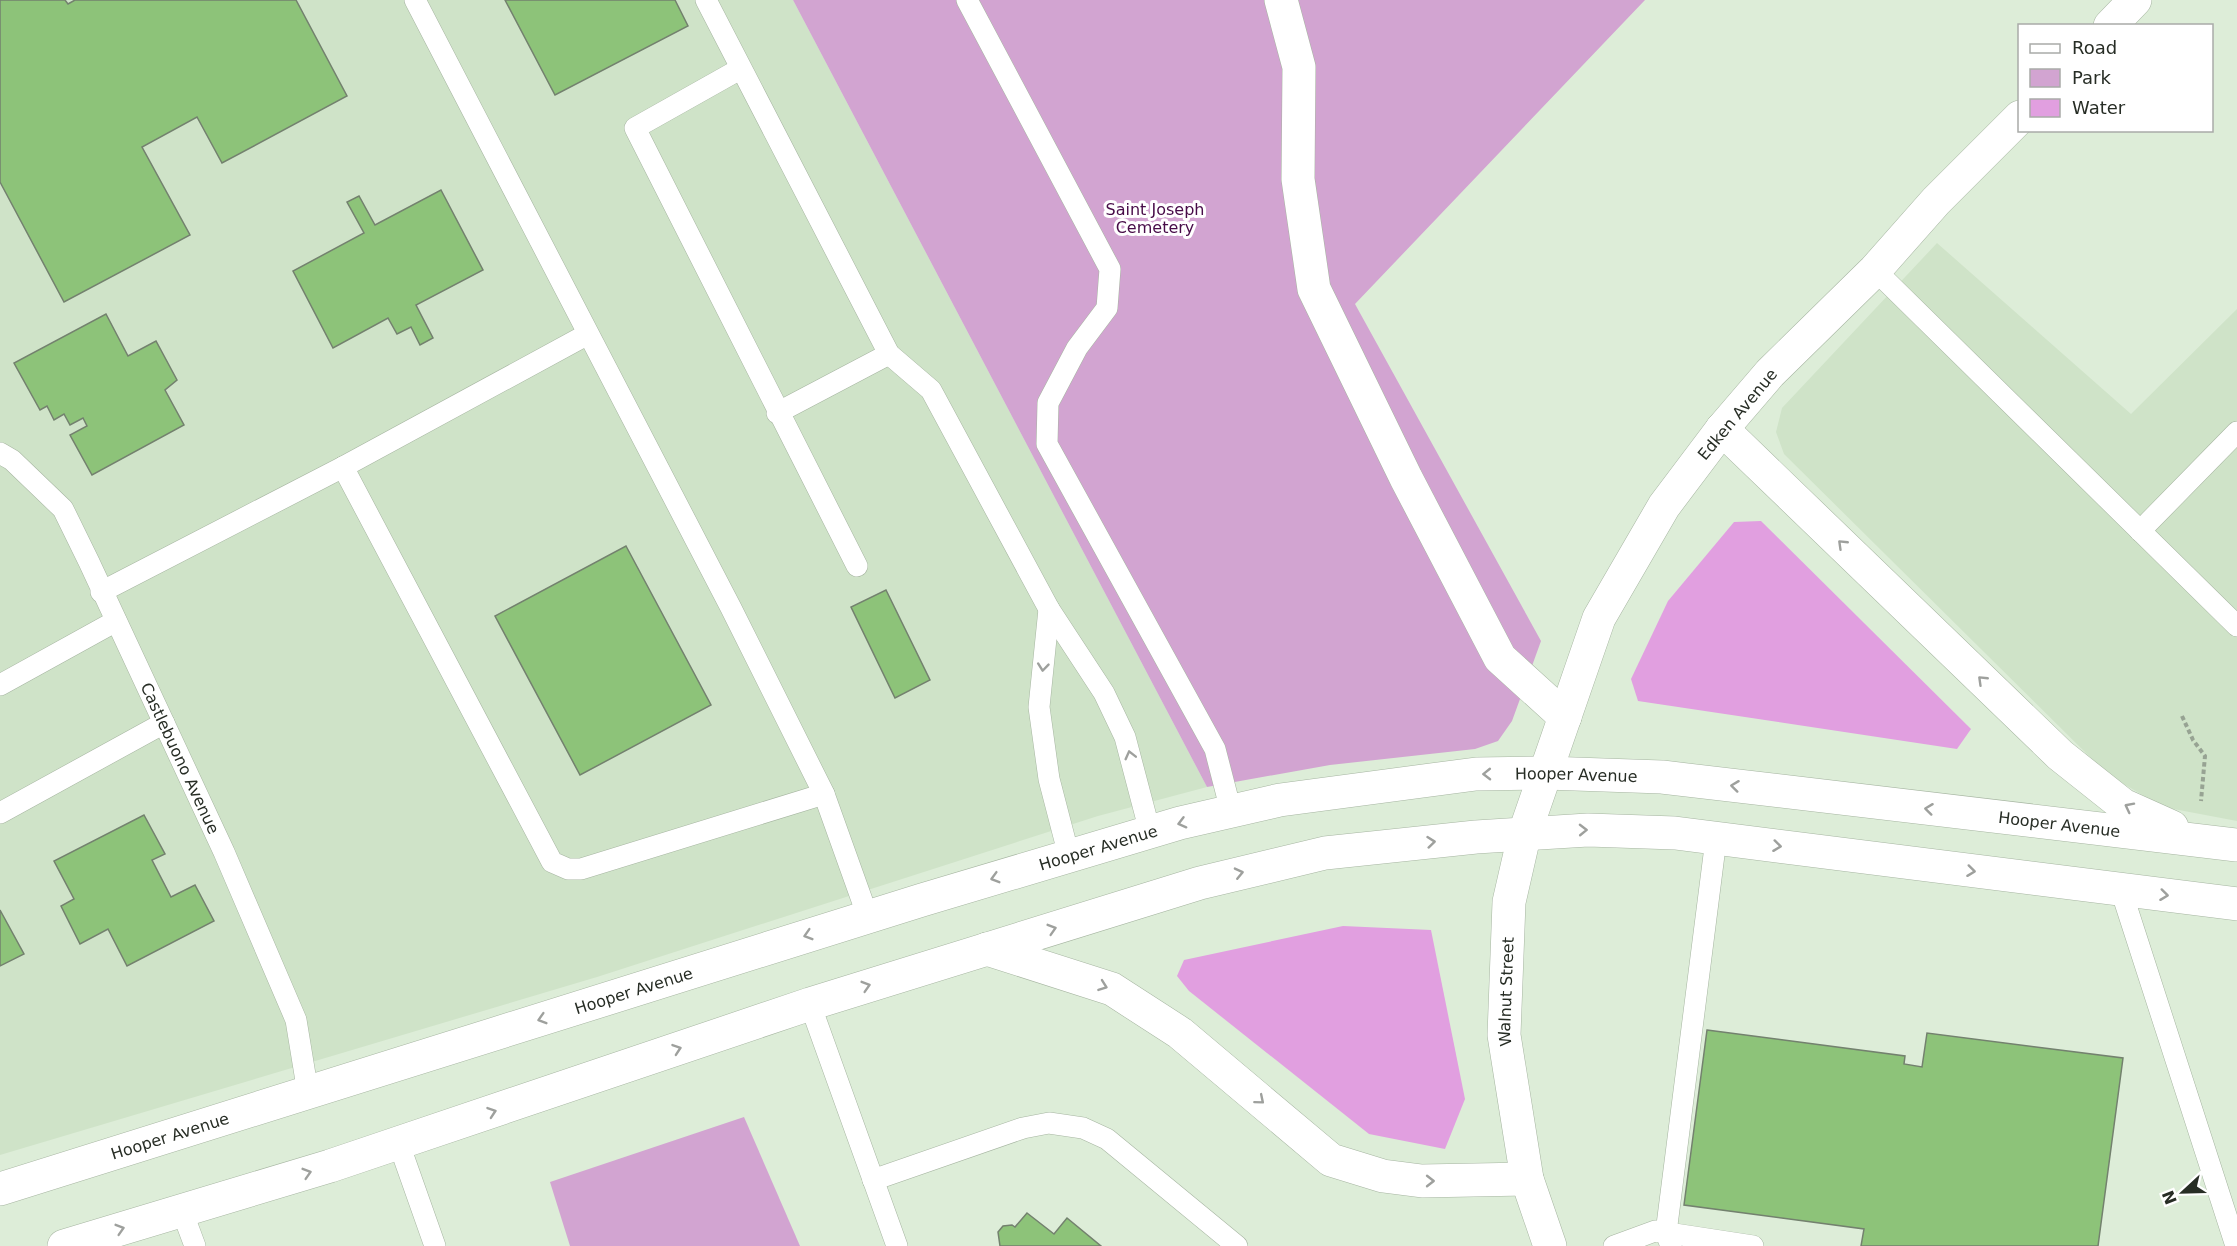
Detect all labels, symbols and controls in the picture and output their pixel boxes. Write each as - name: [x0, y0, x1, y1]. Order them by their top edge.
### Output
- legend: [2018, 24, 2213, 132]
- text: Road: [2072, 37, 2117, 58]
- text: Park: [2072, 67, 2111, 88]
- text: Water: [2072, 97, 2126, 118]
- park label: Saint Joseph Cemetery: [1106, 200, 1204, 237]
- street label: Edken Avenue: [1694, 365, 1781, 464]
- one-way arrow: [1838, 540, 1848, 551]
- one-way arrow: [1037, 662, 1049, 671]
- one-way arrow: [1978, 676, 1989, 687]
- street label: Castlebuono Avenue: [137, 680, 223, 837]
- one-way arrow: [1125, 751, 1137, 761]
- street label: Hooper Avenue: [1515, 764, 1638, 786]
- one-way arrow: [1483, 768, 1492, 780]
- one-way arrow: [1730, 780, 1740, 793]
- one-way arrow: [1924, 803, 1933, 815]
- one-way arrow: [2124, 803, 2135, 814]
- street label: Hooper Avenue: [1997, 808, 2121, 841]
- one-way arrow: [1177, 816, 1188, 828]
- street label: Hooper Avenue: [1037, 821, 1160, 875]
- one-way arrow: [1579, 824, 1588, 836]
- one-way arrow: [1427, 836, 1436, 849]
- one-way arrow: [1773, 840, 1782, 852]
- one-way arrow: [1966, 864, 1975, 876]
- one-way arrow: [1234, 868, 1244, 881]
- one-way arrow: [990, 871, 1001, 883]
- one-way arrow: [2160, 888, 2169, 901]
- one-way arrow: [1046, 924, 1057, 936]
- one-way arrow: [803, 928, 814, 941]
- street label: Walnut Street: [1494, 937, 1518, 1048]
- street label: Hooper Avenue: [572, 963, 695, 1018]
- one-way arrow: [1096, 979, 1107, 991]
- one-way arrow: [860, 981, 871, 993]
- one-way arrow: [537, 1012, 548, 1024]
- one-way arrow: [671, 1044, 682, 1056]
- one-way arrow: [1253, 1093, 1264, 1104]
- one-way arrow: [486, 1107, 497, 1120]
- street label: Hooper Avenue: [109, 1109, 231, 1164]
- north arrow: [2153, 1162, 2213, 1222]
- one-way arrow: [301, 1168, 312, 1180]
- one-way arrow: [1425, 1175, 1434, 1187]
- text: N: [2158, 1188, 2181, 1207]
- one-way arrow: [115, 1224, 125, 1236]

